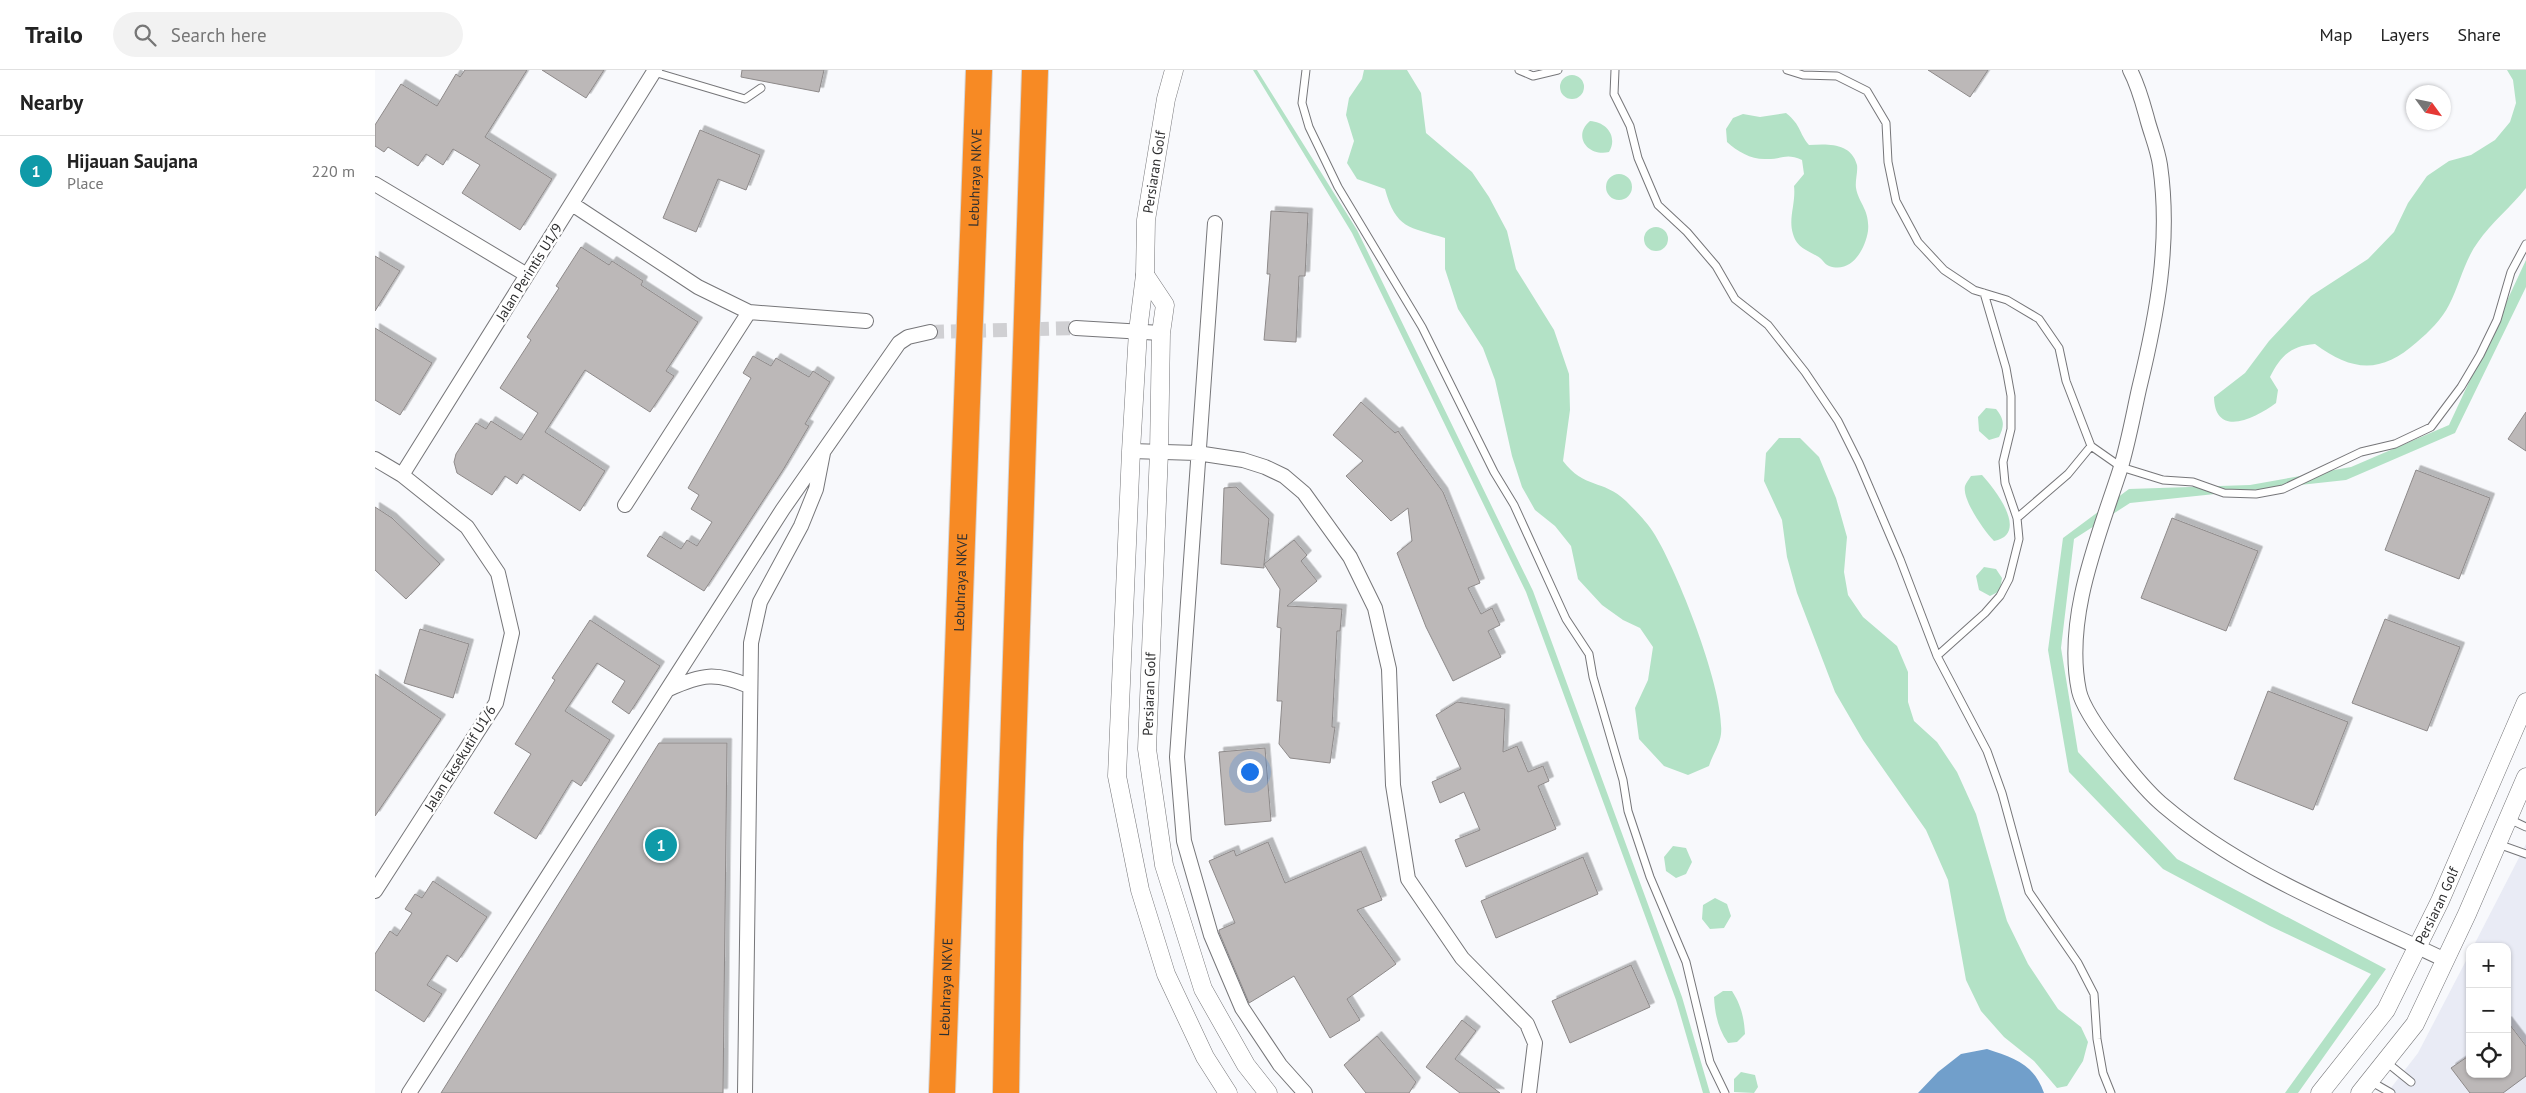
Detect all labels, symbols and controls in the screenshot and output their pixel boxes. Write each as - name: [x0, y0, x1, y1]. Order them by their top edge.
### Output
- search box: [113, 12, 463, 57]
- text: Trailo: [25, 19, 83, 50]
- icon: search: [131, 21, 159, 49]
- text: Search here: [171, 23, 267, 47]
- text: Map: [2320, 23, 2352, 46]
- text: Layers: [2380, 23, 2429, 46]
- text: Share: [2457, 23, 2501, 46]
- north arrow: [2406, 85, 2451, 130]
- text: Nearby: [20, 89, 83, 116]
- street label: Lebuhraya NKVE: [964, 128, 986, 227]
- street label: Persiaran Golf: [1139, 129, 1170, 215]
- text: Hijauan Saujana: [67, 149, 198, 173]
- text: 1: [31, 161, 41, 181]
- text: 220 m: [312, 161, 355, 181]
- text: Place: [67, 173, 104, 193]
- street label: Jalan Perintis U1/9: [491, 220, 566, 325]
- street label: Lebuhraya NKVE: [950, 533, 971, 632]
- street label: Persiaran Golf: [1139, 651, 1159, 736]
- street label: Jalan Eksekutif U1/6: [420, 702, 500, 815]
- your location: [1237, 759, 1263, 785]
- pin: 1: [645, 826, 677, 864]
- street label: Persiaran Golf: [2411, 864, 2463, 948]
- street label: Lebuhraya NKVE: [935, 937, 957, 1037]
- map controls: [2466, 943, 2511, 1078]
- button: +: [2466, 943, 2511, 988]
- button: −: [2466, 988, 2511, 1033]
- button: locate: [2466, 1033, 2511, 1078]

